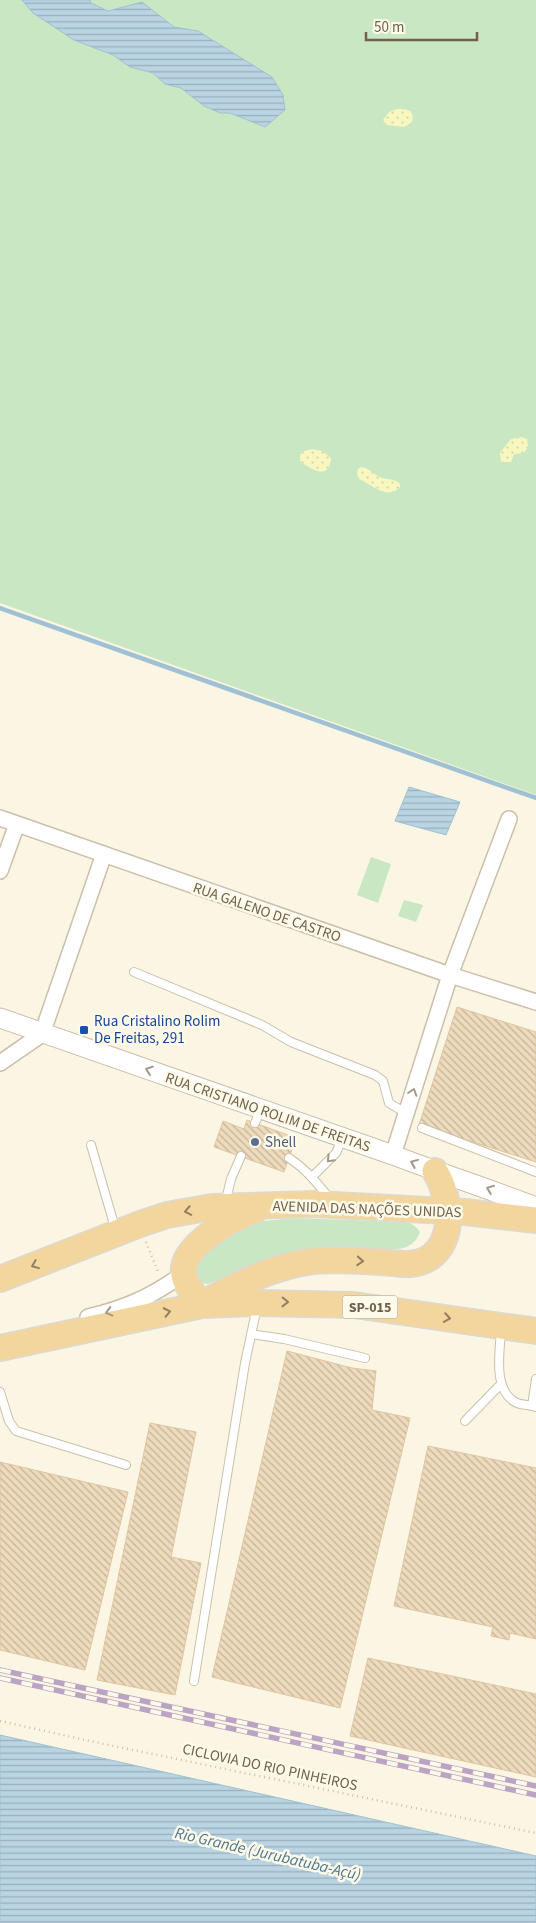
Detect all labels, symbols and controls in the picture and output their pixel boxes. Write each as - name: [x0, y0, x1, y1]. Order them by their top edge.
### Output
- scale bar: [366, 10, 477, 42]
- text: 50 m: [374, 17, 404, 38]
- street label: RUA GALENO DE CASTRO: [190, 877, 344, 948]
- place label: Rua Cristalino Rolim De Freitas, 291: [94, 1011, 220, 1049]
- marker: Rua Cristalino Rolim De Freitas, 291: [78, 1024, 90, 1036]
- one-way arrow: [145, 1066, 153, 1076]
- street label: RUA CRISTIANO ROLIM DE FREITAS: [162, 1067, 373, 1158]
- one-way arrow: [407, 1088, 417, 1096]
- place label: Shell: [265, 1132, 296, 1153]
- marker: Shell: [249, 1136, 261, 1148]
- one-way arrow: [327, 1153, 336, 1162]
- one-way arrow: [410, 1159, 419, 1169]
- one-way arrow: [487, 1185, 495, 1195]
- street label: AVENIDA DAS NAÇÕES UNIDAS: [272, 1196, 462, 1223]
- one-way arrow: [184, 1206, 193, 1216]
- one-way arrow: [356, 1255, 364, 1266]
- one-way arrow: [31, 1259, 40, 1269]
- road number: SP-015: [342, 1295, 398, 1318]
- one-way arrow: [282, 1297, 290, 1307]
- one-way arrow: [106, 1306, 114, 1316]
- one-way arrow: [163, 1307, 172, 1317]
- one-way arrow: [443, 1312, 451, 1323]
- street label: CICLOVIA DO RIO PINHEIROS: [180, 1739, 359, 1796]
- water label: Rio Grande (Jurubatuba-Açú): [173, 1822, 363, 1886]

